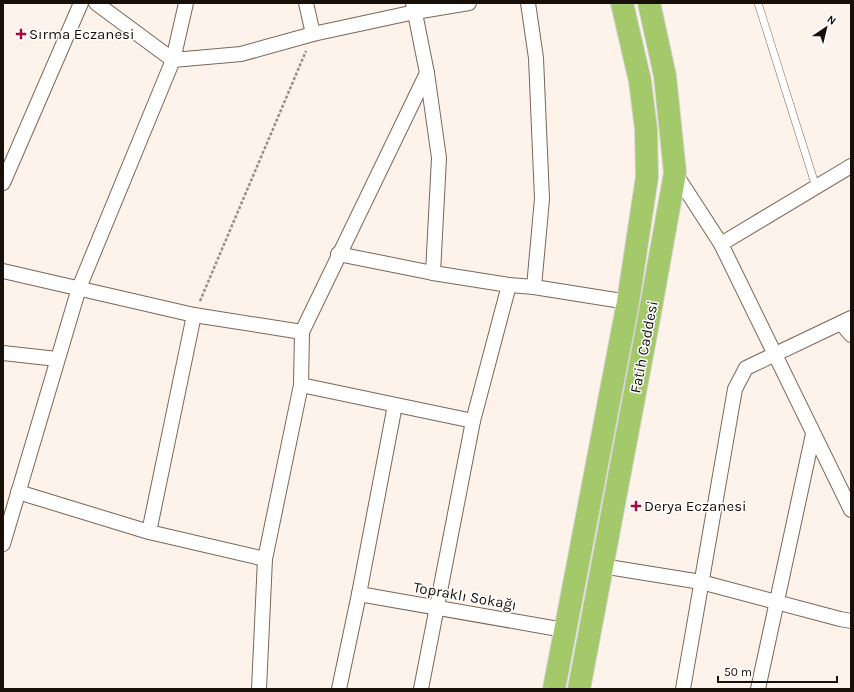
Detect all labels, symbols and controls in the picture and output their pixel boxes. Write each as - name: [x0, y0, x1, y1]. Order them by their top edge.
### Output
- north arrow: [806, 8, 846, 48]
- text: N: [824, 13, 838, 28]
- place label: Sırma Eczanesi: [29, 25, 134, 43]
- marker: Sırma Eczanesi: [16, 29, 26, 39]
- street label: Fatih Caddesi: [626, 299, 662, 395]
- place label: Derya Eczanesi: [644, 497, 746, 515]
- marker: Derya Eczanesi: [631, 501, 641, 511]
- street label: Topraklı Sokağı: [412, 578, 518, 614]
- scale bar: [718, 658, 837, 684]
- text: 50 m: [724, 665, 752, 679]

